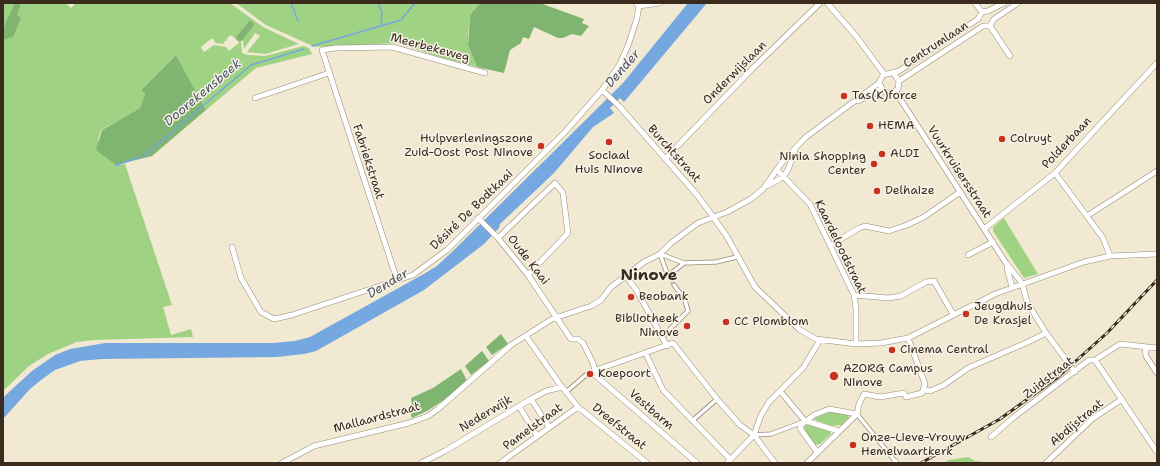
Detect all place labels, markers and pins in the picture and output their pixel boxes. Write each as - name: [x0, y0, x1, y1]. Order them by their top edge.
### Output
- place label: Tas(K)force: [852, 89, 917, 103]
- marker: Tas(K)force: [839, 91, 849, 101]
- place label: HEMA: [878, 119, 914, 133]
- marker: HEMA: [865, 121, 875, 131]
- place label: Hulpverleningszone Zuid-Oost Post Ninove: [404, 132, 533, 160]
- place label: Colruyt: [1010, 132, 1052, 146]
- marker: Colruyt: [997, 134, 1007, 144]
- marker: Sociaal Huis Ninove: [604, 137, 614, 147]
- marker: Hulpverleningszone Zuid-Oost Post Ninove: [536, 141, 546, 151]
- place label: ALDI: [890, 147, 919, 161]
- place label: Sociaal Huis Ninove: [575, 149, 643, 177]
- marker: ALDI: [877, 149, 887, 159]
- place label: Ninia Shopping Center: [779, 150, 866, 178]
- marker: Ninia Shopping Center: [869, 159, 879, 169]
- place label: Delhaize: [885, 184, 935, 198]
- marker: Delhaize: [872, 186, 882, 196]
- place label: Beobank: [639, 290, 689, 304]
- marker: Beobank: [626, 292, 636, 302]
- place label: Jeugdhuis De Krasjel: [974, 300, 1033, 328]
- marker: Jeugdhuis De Krasjel: [961, 309, 971, 319]
- place label: Bibliotheek Ninove: [615, 312, 679, 340]
- place label: CC Plomblom: [734, 315, 809, 329]
- marker: CC Plomblom: [721, 317, 731, 327]
- marker: Bibliotheek Ninove: [682, 321, 692, 331]
- place label: Cinema Central: [900, 343, 988, 357]
- marker: Cinema Central: [887, 345, 897, 355]
- place label: AZORG Campus Ninove: [843, 362, 933, 390]
- place label: Koepoort: [598, 367, 651, 381]
- marker: Koepoort: [585, 369, 595, 379]
- marker: AZORG Campus Ninove: [828, 370, 840, 382]
- place label: Onze-Lieve-Vrouw Hemelvaartkerk: [861, 431, 966, 459]
- marker: Onze-Lieve-Vrouw Hemelvaartkerk: [848, 440, 858, 450]

